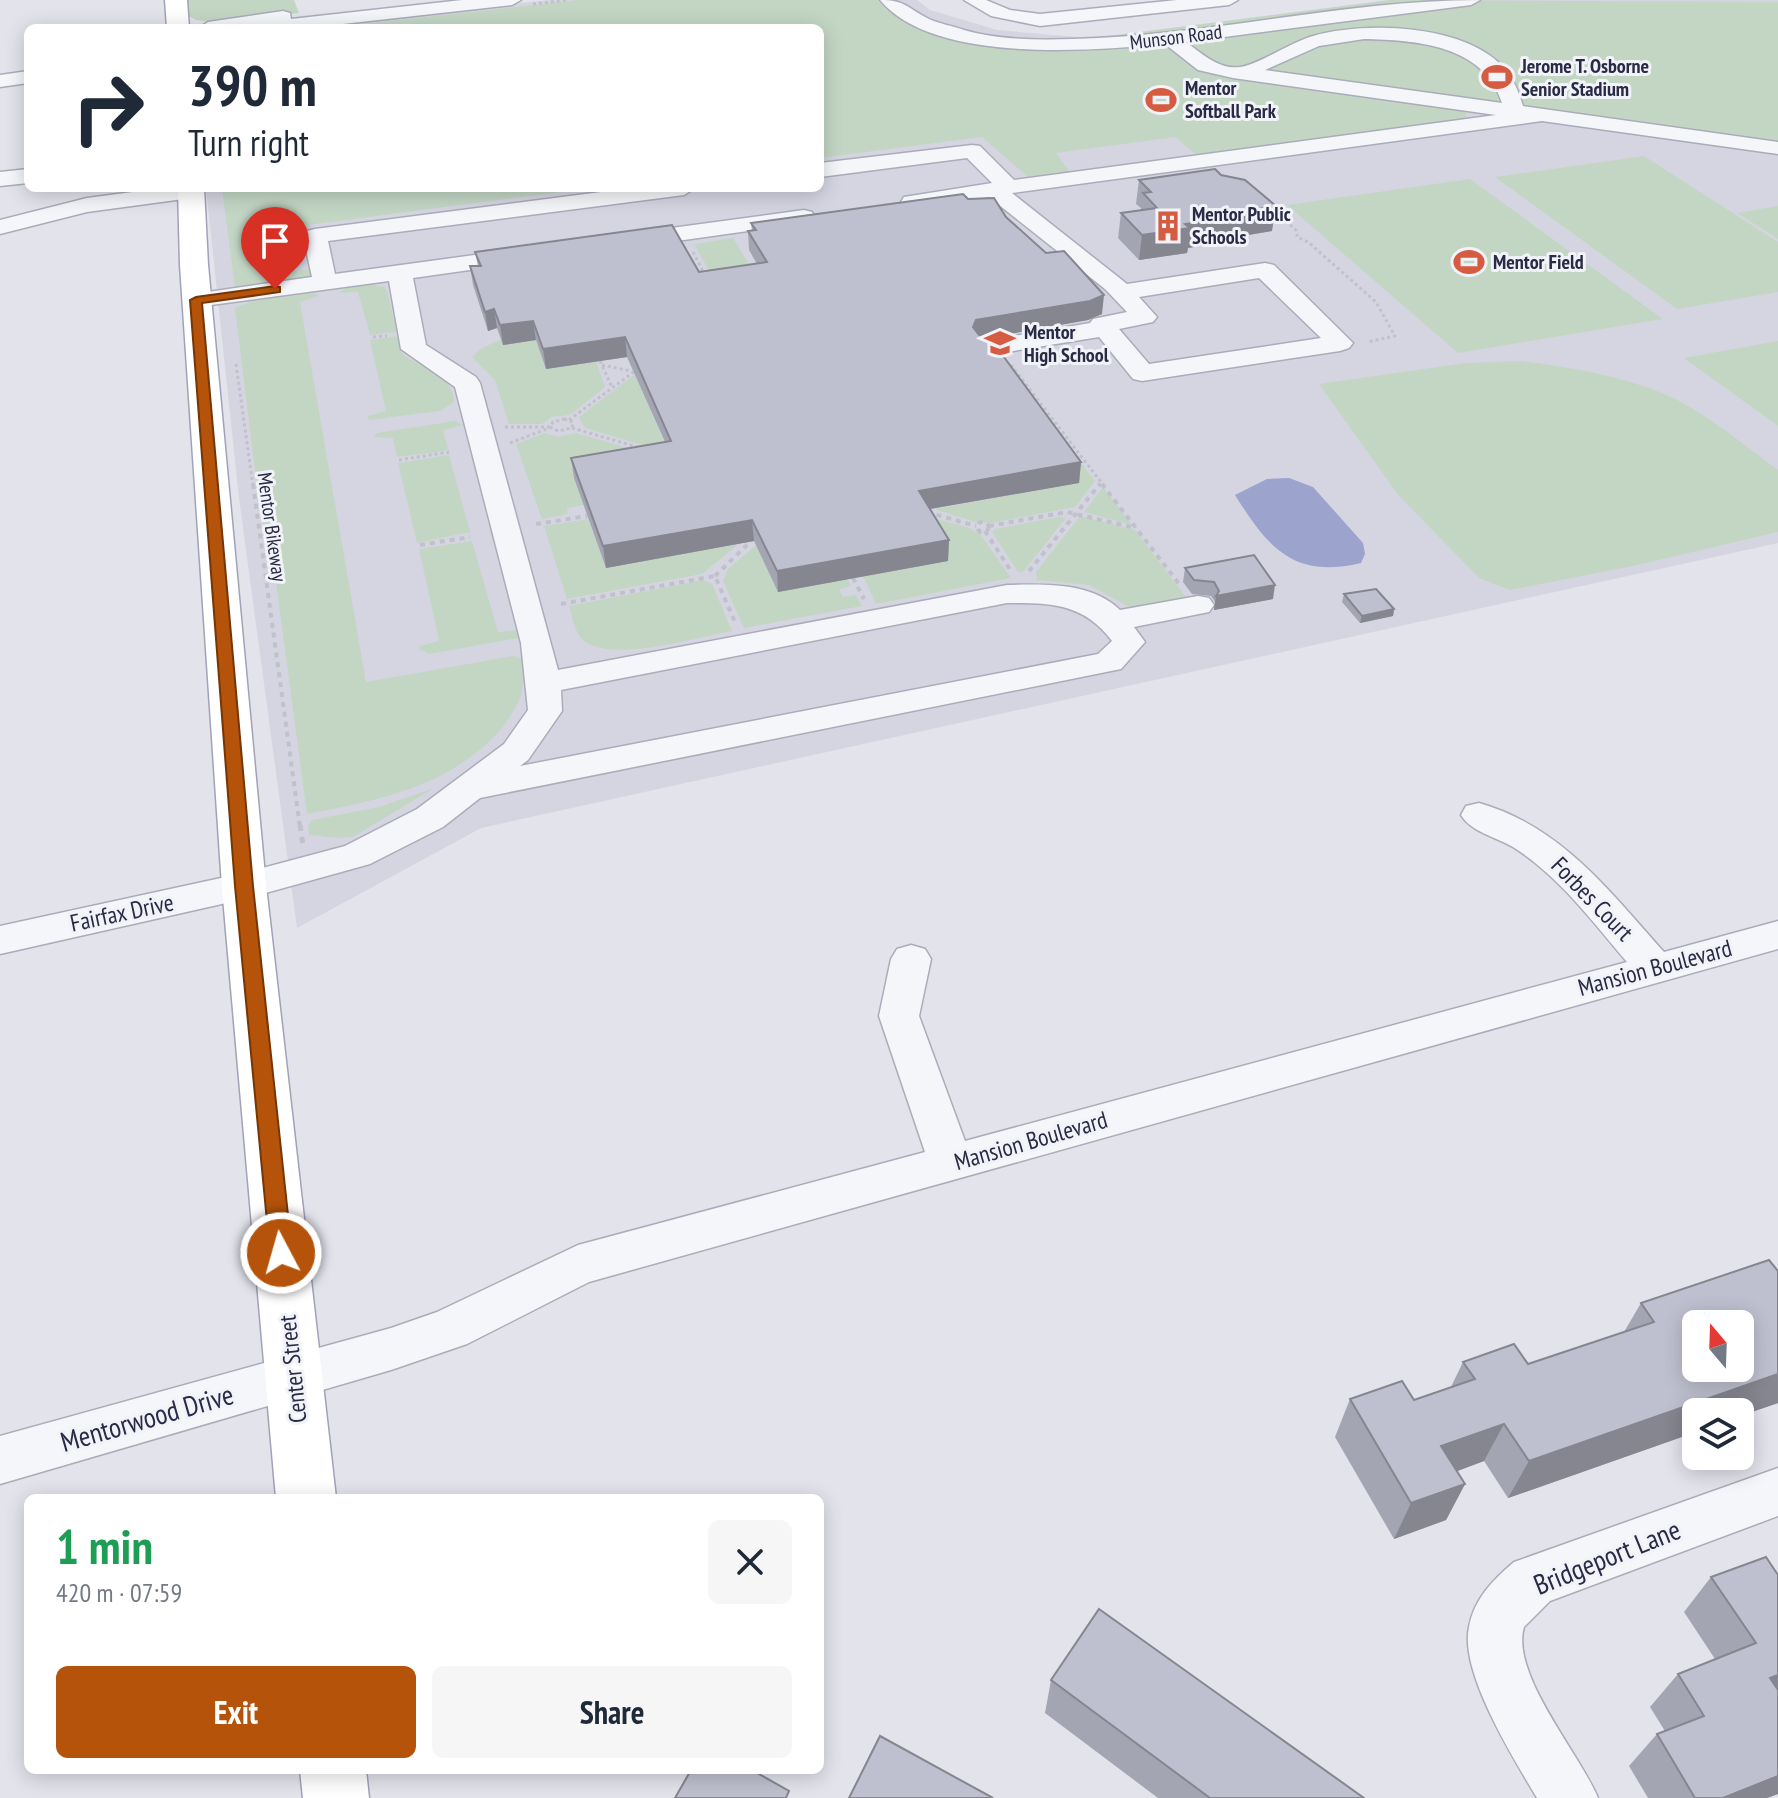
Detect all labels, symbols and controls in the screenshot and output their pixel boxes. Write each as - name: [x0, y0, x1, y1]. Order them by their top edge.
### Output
- street label: Munson Road: [1128, 18, 1224, 56]
- text: 390 m: [188, 49, 317, 121]
- place label: Jerome T. Osborne Senior Stadium: [1520, 53, 1649, 102]
- icon: right: [56, 56, 160, 160]
- sports icon: Jerome T. Osborne Senior Stadium: [1480, 60, 1514, 94]
- place label: Mentor Softball Park: [1185, 75, 1277, 124]
- sports icon: Mentor Softball Park: [1144, 83, 1178, 117]
- text: Turn right: [188, 119, 309, 166]
- place label: Mentor Public Schools: [1192, 201, 1291, 250]
- pin: [241, 207, 309, 289]
- building icon: Mentor Public Schools: [1151, 209, 1185, 243]
- icon: arrive: [253, 219, 297, 263]
- sports icon: Mentor Field: [1452, 245, 1486, 279]
- place label: Mentor Field: [1493, 249, 1584, 275]
- place label: Mentor High School: [1024, 319, 1109, 368]
- school or university icon: Mentor High School: [983, 326, 1017, 360]
- street label: Mentor Bikeway: [251, 471, 293, 584]
- street label: Forbes Court: [1545, 850, 1640, 948]
- street label: Fairfax Drive: [67, 886, 177, 939]
- street label: Mansion Boulevard: [1575, 932, 1735, 1003]
- street label: Mansion Boulevard: [951, 1104, 1111, 1177]
- position arrow: [239, 1211, 323, 1295]
- north arrow: [1682, 1310, 1754, 1382]
- map controls: [1682, 1310, 1754, 1470]
- street label: Center Street: [271, 1313, 314, 1425]
- street label: Mentorwood Drive: [56, 1375, 238, 1460]
- button: layers: [1682, 1398, 1754, 1470]
- street label: Bridgeport Lane: [1528, 1510, 1686, 1603]
- text: 1 min: [56, 1515, 153, 1577]
- button: close: [708, 1520, 792, 1604]
- text: 420 m · 07:59: [56, 1576, 182, 1609]
- button: Exit: [56, 1666, 416, 1758]
- button: Share: [432, 1666, 792, 1758]

